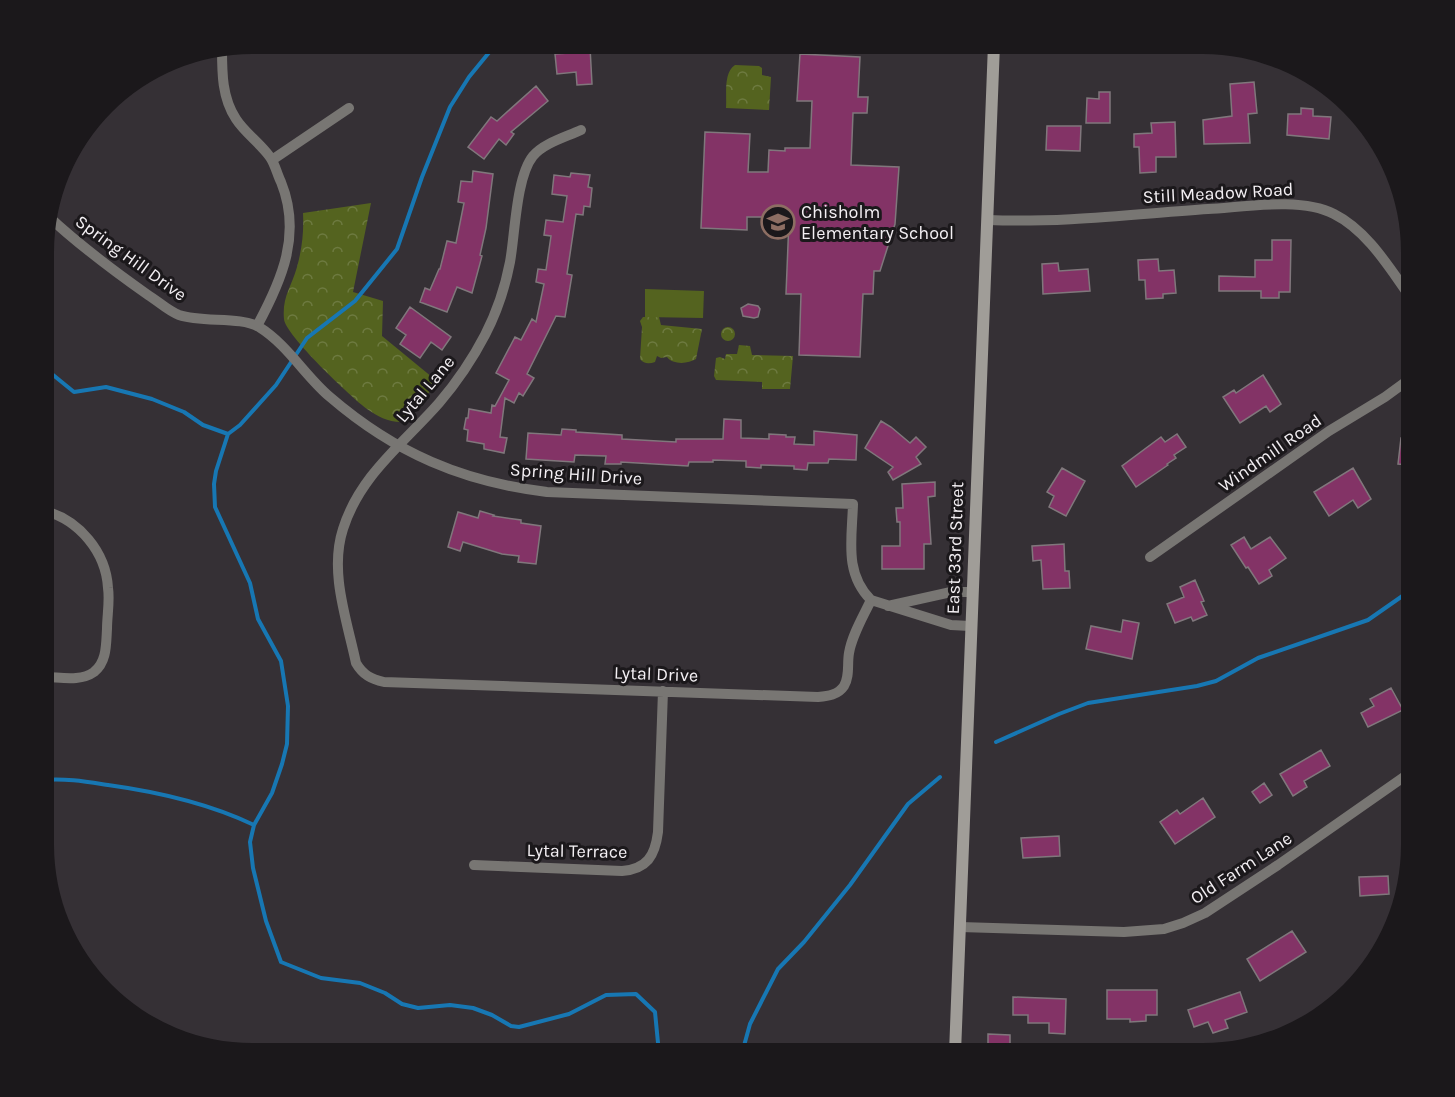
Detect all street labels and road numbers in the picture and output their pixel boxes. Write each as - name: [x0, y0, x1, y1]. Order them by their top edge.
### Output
- street label: Still Meadow Road: [1142, 178, 1294, 208]
- street label: Spring Hill Drive: [71, 210, 191, 306]
- street label: Lytal Lane: [391, 351, 459, 427]
- street label: Windmill Road: [1214, 409, 1326, 497]
- street label: Spring Hill Drive: [509, 458, 643, 490]
- street label: East 33rd Street: [942, 481, 968, 615]
- street label: Lytal Drive: [613, 662, 699, 686]
- street label: Old Farm Lane: [1186, 827, 1296, 909]
- street label: Lytal Terrace: [526, 839, 628, 863]

